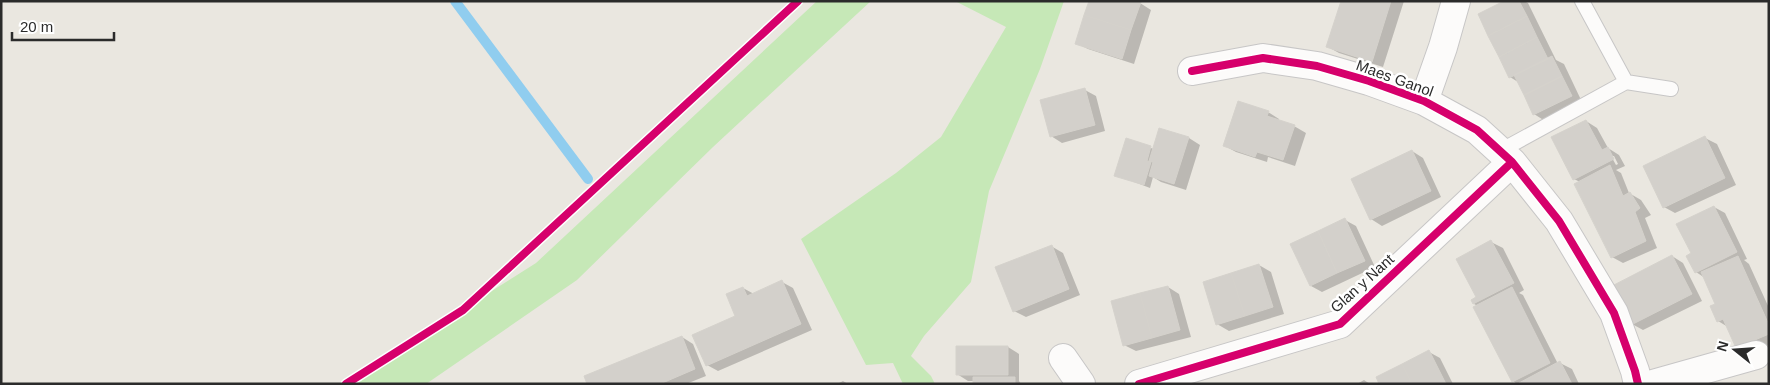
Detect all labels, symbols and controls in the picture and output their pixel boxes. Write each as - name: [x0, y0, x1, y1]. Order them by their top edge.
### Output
- scale bar: [12, 10, 115, 42]
- text: 20 m: [20, 18, 53, 35]
- street label: Maes Ganol: [1354, 56, 1436, 100]
- street label: Glan y Nant: [1327, 250, 1398, 316]
- north arrow: [1710, 325, 1760, 375]
- text: N: [1713, 339, 1732, 353]

